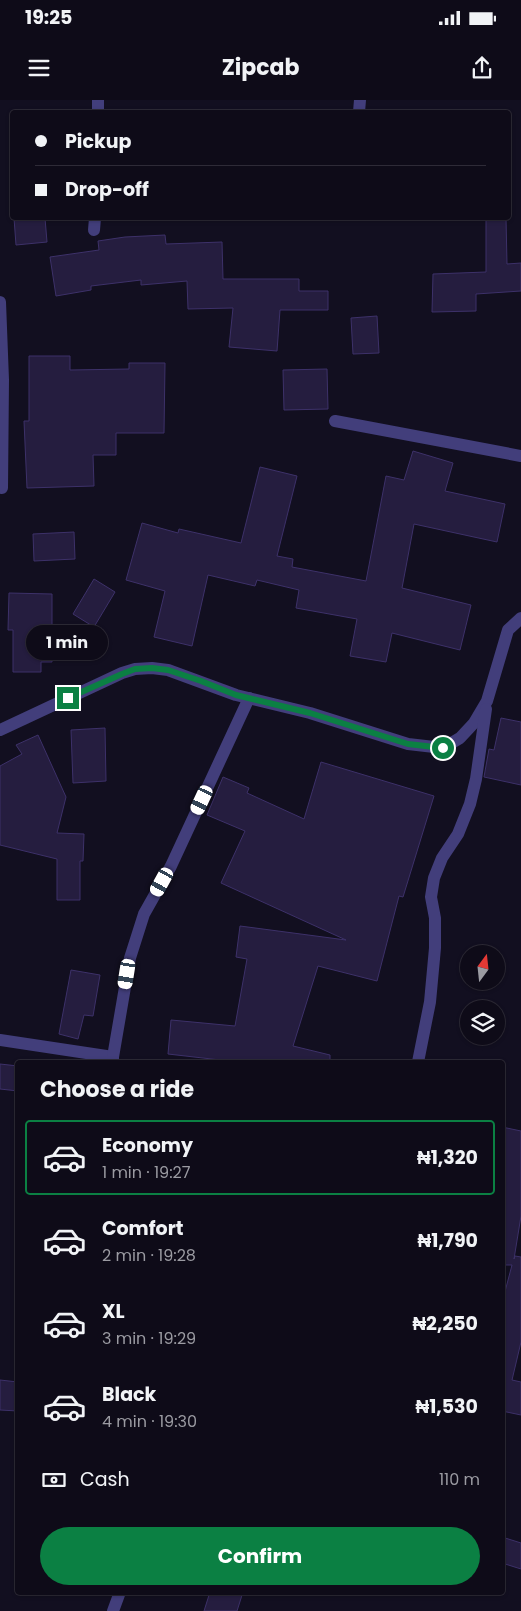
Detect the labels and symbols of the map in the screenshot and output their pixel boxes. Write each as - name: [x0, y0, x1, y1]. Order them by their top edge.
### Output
- callout: 1 min: [27, 626, 109, 660]
- route end: [57, 687, 79, 709]
- route start: [432, 737, 454, 759]
- car: [188, 783, 215, 817]
- car: [148, 865, 175, 899]
- north arrow: [460, 945, 505, 990]
- car: [117, 958, 136, 990]

